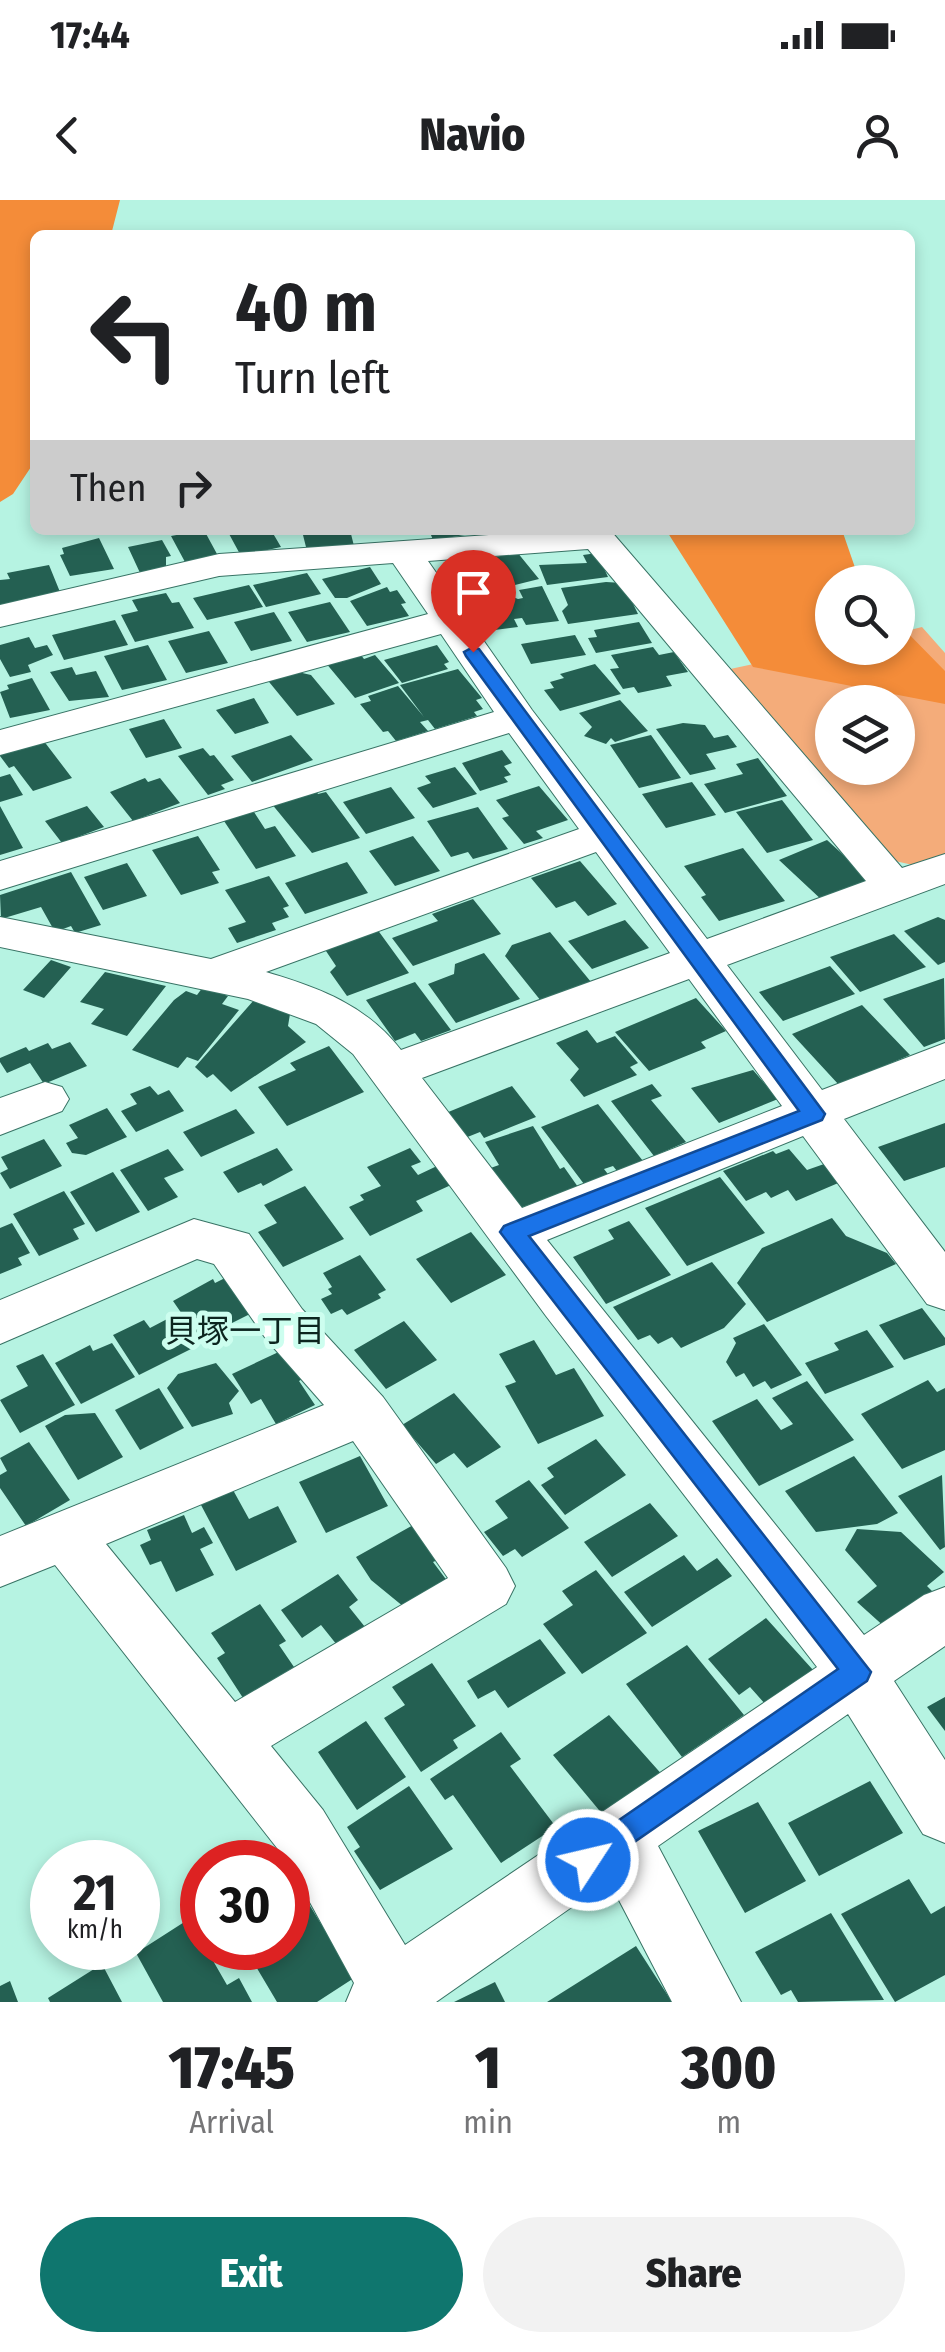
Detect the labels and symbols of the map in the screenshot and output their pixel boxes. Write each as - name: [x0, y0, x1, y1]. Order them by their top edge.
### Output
- pin: [431, 550, 516, 653]
- district label: 貝塚一丁目: [165, 1312, 325, 1350]
- position arrow: [536, 1808, 640, 1912]
- speed limit sign: 30: [180, 1840, 310, 1970]

